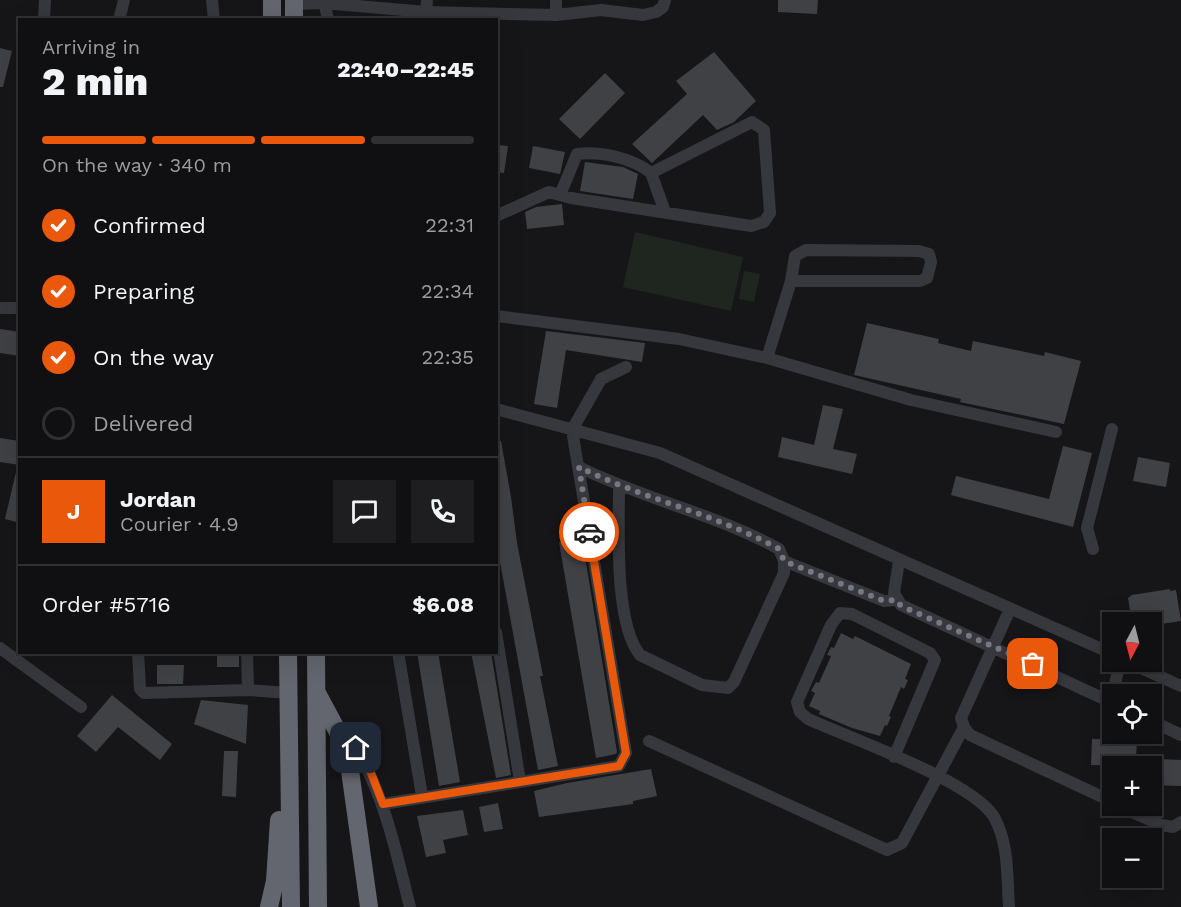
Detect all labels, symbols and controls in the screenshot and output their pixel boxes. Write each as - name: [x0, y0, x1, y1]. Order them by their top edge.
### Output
- text: Arriving in: [42, 35, 140, 59]
- text: 22:40–22:45: [337, 57, 474, 82]
- text: 2 min: [42, 59, 148, 104]
- text: On the way · 340 m: [42, 153, 232, 177]
- icon: check: [42, 209, 75, 242]
- text: Confirmed: [93, 213, 206, 238]
- text: 22:31: [425, 213, 474, 237]
- icon: check: [42, 275, 75, 308]
- text: Preparing: [93, 279, 194, 304]
- text: 22:34: [421, 279, 474, 303]
- icon: check: [42, 341, 75, 374]
- text: On the way: [93, 345, 214, 370]
- text: 22:35: [421, 345, 474, 369]
- text: Delivered: [93, 411, 193, 436]
- button: chat: [333, 480, 396, 543]
- button: phone: [411, 480, 474, 543]
- text: Jordan: [120, 487, 196, 512]
- text: J: [67, 499, 80, 524]
- courier: [559, 502, 619, 562]
- text: Courier · 4.9: [120, 512, 239, 536]
- icon: car: [573, 516, 606, 549]
- text: Order #5716: [42, 592, 171, 617]
- text: $6.08: [412, 592, 474, 617]
- north arrow: [1102, 612, 1162, 672]
- map controls: [1102, 612, 1162, 888]
- pin: [1007, 638, 1058, 689]
- icon: bag: [1016, 647, 1049, 680]
- button: locate: [1102, 684, 1162, 744]
- pin: [330, 722, 381, 773]
- icon: home: [339, 731, 372, 764]
- button: +: [1102, 756, 1162, 816]
- button: −: [1102, 828, 1162, 888]

